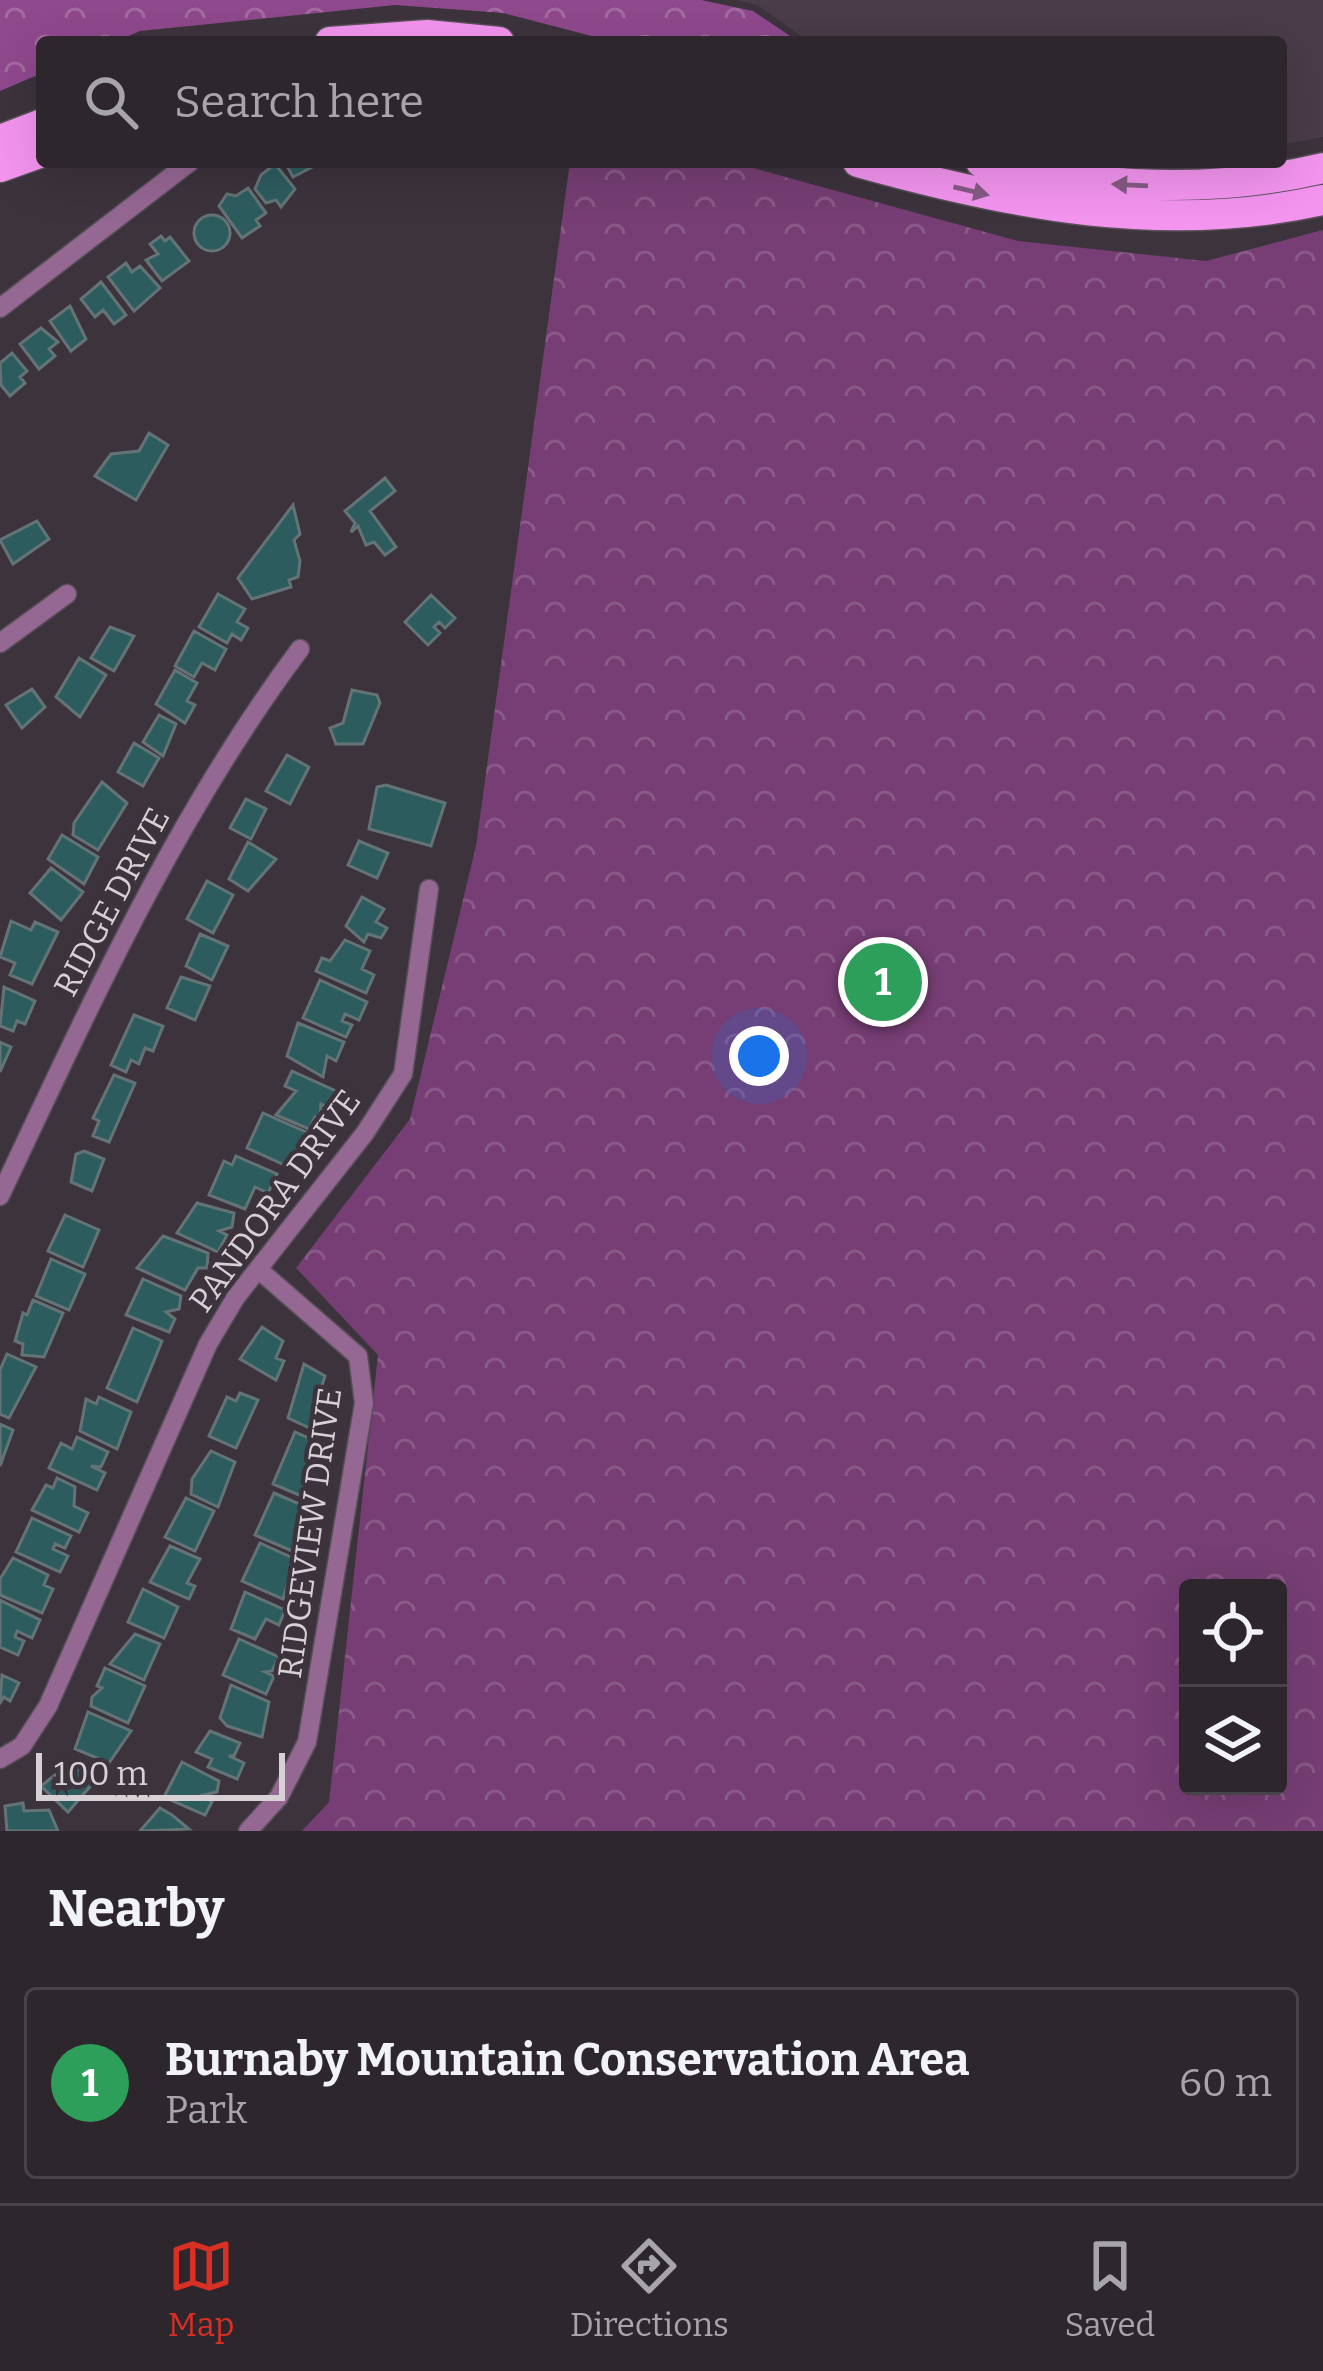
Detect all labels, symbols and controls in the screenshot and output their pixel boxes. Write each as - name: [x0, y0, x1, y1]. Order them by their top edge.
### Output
- search box: [36, 36, 1287, 168]
- icon: search: [78, 69, 144, 135]
- text: Search here: [174, 75, 424, 129]
- one-way arrow: [1111, 175, 1148, 194]
- one-way arrow: [953, 182, 990, 201]
- street label: RIDGE DRIVE: [46, 801, 178, 1003]
- pin: 1: [844, 937, 922, 1027]
- your location: [729, 1026, 789, 1086]
- street label: PANDORA DRIVE: [181, 1082, 369, 1320]
- street label: RIDGEVIEW DRIVE: [270, 1385, 350, 1681]
- map controls: [1179, 1579, 1287, 1795]
- button: locate: [1179, 1579, 1287, 1687]
- button: layers: [1179, 1687, 1287, 1795]
- scale bar: [36, 1747, 285, 1800]
- text: 100 m: [54, 1754, 148, 1794]
- text: Nearby: [48, 1878, 224, 1940]
- text: Burnaby Mountain Conservation Area: [165, 2033, 969, 2087]
- text: 1: [82, 2060, 98, 2106]
- text: 60 m: [1179, 2060, 1272, 2106]
- text: Park: [165, 2087, 247, 2133]
- tab: Map: [168, 2233, 234, 2345]
- tab: Directions: [570, 2233, 729, 2345]
- tab: Saved: [1065, 2233, 1155, 2345]

